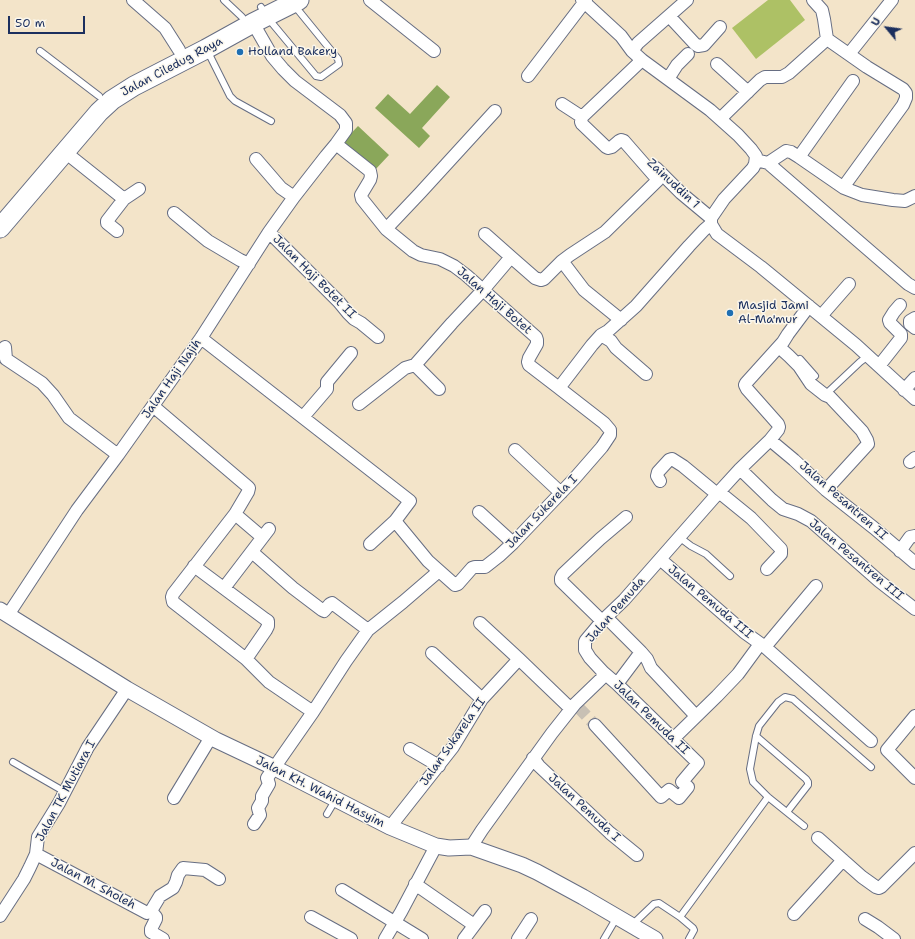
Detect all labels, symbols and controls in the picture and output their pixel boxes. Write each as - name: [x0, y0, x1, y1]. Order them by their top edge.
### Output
- scale bar: [10, 8, 87, 34]
- north arrow: [867, 8, 907, 48]
- text: 50 m: [15, 15, 45, 31]
- text: U: [868, 15, 884, 29]
- street label: Jalan Ciledug Raya: [119, 34, 225, 100]
- place label: Holland Bakery: [248, 45, 337, 59]
- marker: Holland Bakery: [235, 47, 245, 57]
- street label: Zainuddin 1: [644, 156, 702, 212]
- street label: Jalan Haji Botet II: [269, 232, 359, 322]
- street label: Jalan Haji Botet: [454, 265, 534, 337]
- place label: Masjid Jami Al-Ma'mur: [738, 299, 809, 327]
- marker: Masjid Jami Al-Ma'mur: [725, 308, 735, 318]
- street label: Jalan Haji Najih: [139, 336, 205, 422]
- street label: Jalan Pesantren II: [796, 459, 890, 543]
- street label: Jalan Sukerela I: [503, 472, 581, 552]
- street label: Jalan Pesantren III: [806, 516, 906, 604]
- street label: Jalan Pemuda III: [665, 562, 755, 642]
- street label: Jalan Pemuda: [584, 574, 648, 646]
- street label: Jalan Pemuda II: [610, 678, 692, 758]
- street label: Jalan Sukarela II: [417, 695, 489, 789]
- street label: Jalan TK Mutiara I: [33, 738, 99, 844]
- street label: Jalan KH. Wahid Hasyim: [253, 753, 387, 831]
- street label: Jalan Pemuda I: [545, 771, 623, 845]
- street label: Jalan M. Sholeh: [48, 855, 138, 913]

